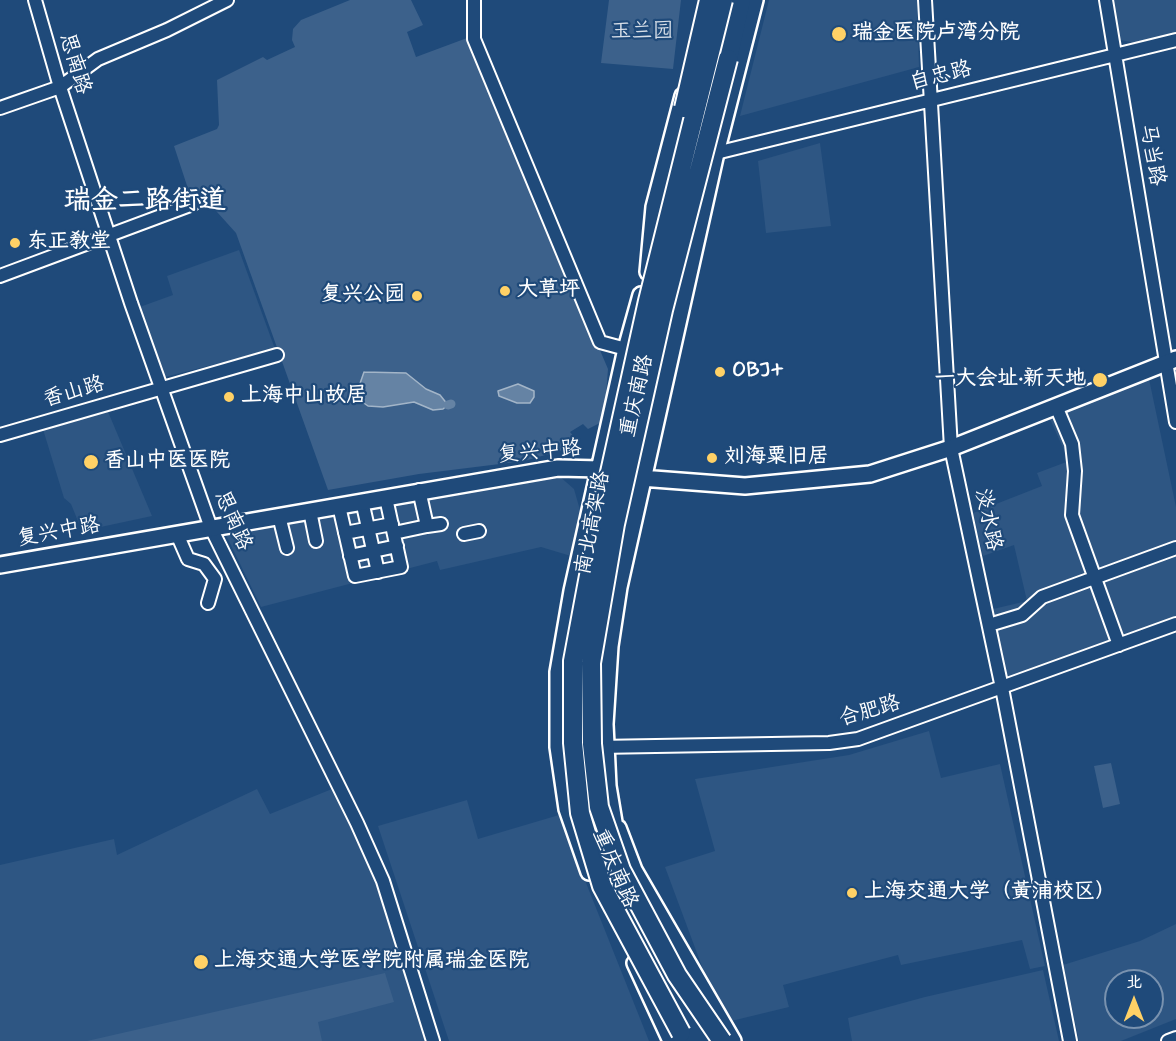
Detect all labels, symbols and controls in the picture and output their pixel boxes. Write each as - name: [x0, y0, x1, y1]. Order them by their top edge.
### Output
- park label: 玉兰园: [611, 20, 673, 46]
- place label: 瑞金医院卢湾分院: [852, 21, 1020, 47]
- marker: 瑞金医院卢湾分院: [830, 25, 848, 43]
- street label: 思南路: [53, 30, 95, 98]
- street label: 自忠路: [907, 57, 975, 97]
- street label: 马当路: [1133, 122, 1169, 188]
- district label: 瑞金二路街道: [64, 186, 226, 218]
- place label: 东正教堂: [27, 230, 111, 256]
- marker: 东正教堂: [8, 236, 22, 250]
- place label: 大草坪: [517, 278, 580, 304]
- place label: 复兴公园: [321, 283, 405, 309]
- marker: 大草坪: [498, 284, 512, 298]
- marker: 复兴公园: [410, 289, 424, 303]
- street label: 重庆南路: [616, 352, 660, 440]
- place label: OBJ+: [732, 359, 784, 385]
- marker: OBJ+: [713, 365, 727, 379]
- place label: 一大会址·新天地: [934, 367, 1086, 393]
- marker: 一大会址·新天地: [1091, 371, 1109, 389]
- street label: 香山路: [40, 372, 108, 414]
- place label: 上海中山故居: [241, 384, 367, 410]
- marker: 上海中山故居: [222, 390, 236, 404]
- street label: 复兴中路: [497, 437, 583, 469]
- place label: 刘海粟旧居: [724, 445, 829, 471]
- place label: 香山中医医院: [104, 449, 230, 475]
- marker: 刘海粟旧居: [705, 451, 719, 465]
- marker: 香山中医医院: [82, 453, 100, 471]
- street label: 南北高架路: [572, 469, 616, 577]
- street label: 思南路: [208, 487, 256, 555]
- street label: 淡水路: [968, 487, 1006, 553]
- street label: 复兴中路: [15, 513, 103, 553]
- street label: 合肥路: [836, 691, 904, 733]
- street label: 重庆南路: [586, 825, 642, 913]
- place label: 上海交通大学（黄浦校区）: [864, 880, 1116, 906]
- marker: 上海交通大学（黄浦校区）: [845, 886, 859, 900]
- place label: 上海交通大学医学院附属瑞金医院: [214, 949, 529, 975]
- marker: 上海交通大学医学院附属瑞金医院: [192, 953, 210, 971]
- north arrow: [1104, 969, 1164, 1029]
- text: 北: [1126, 972, 1142, 993]

